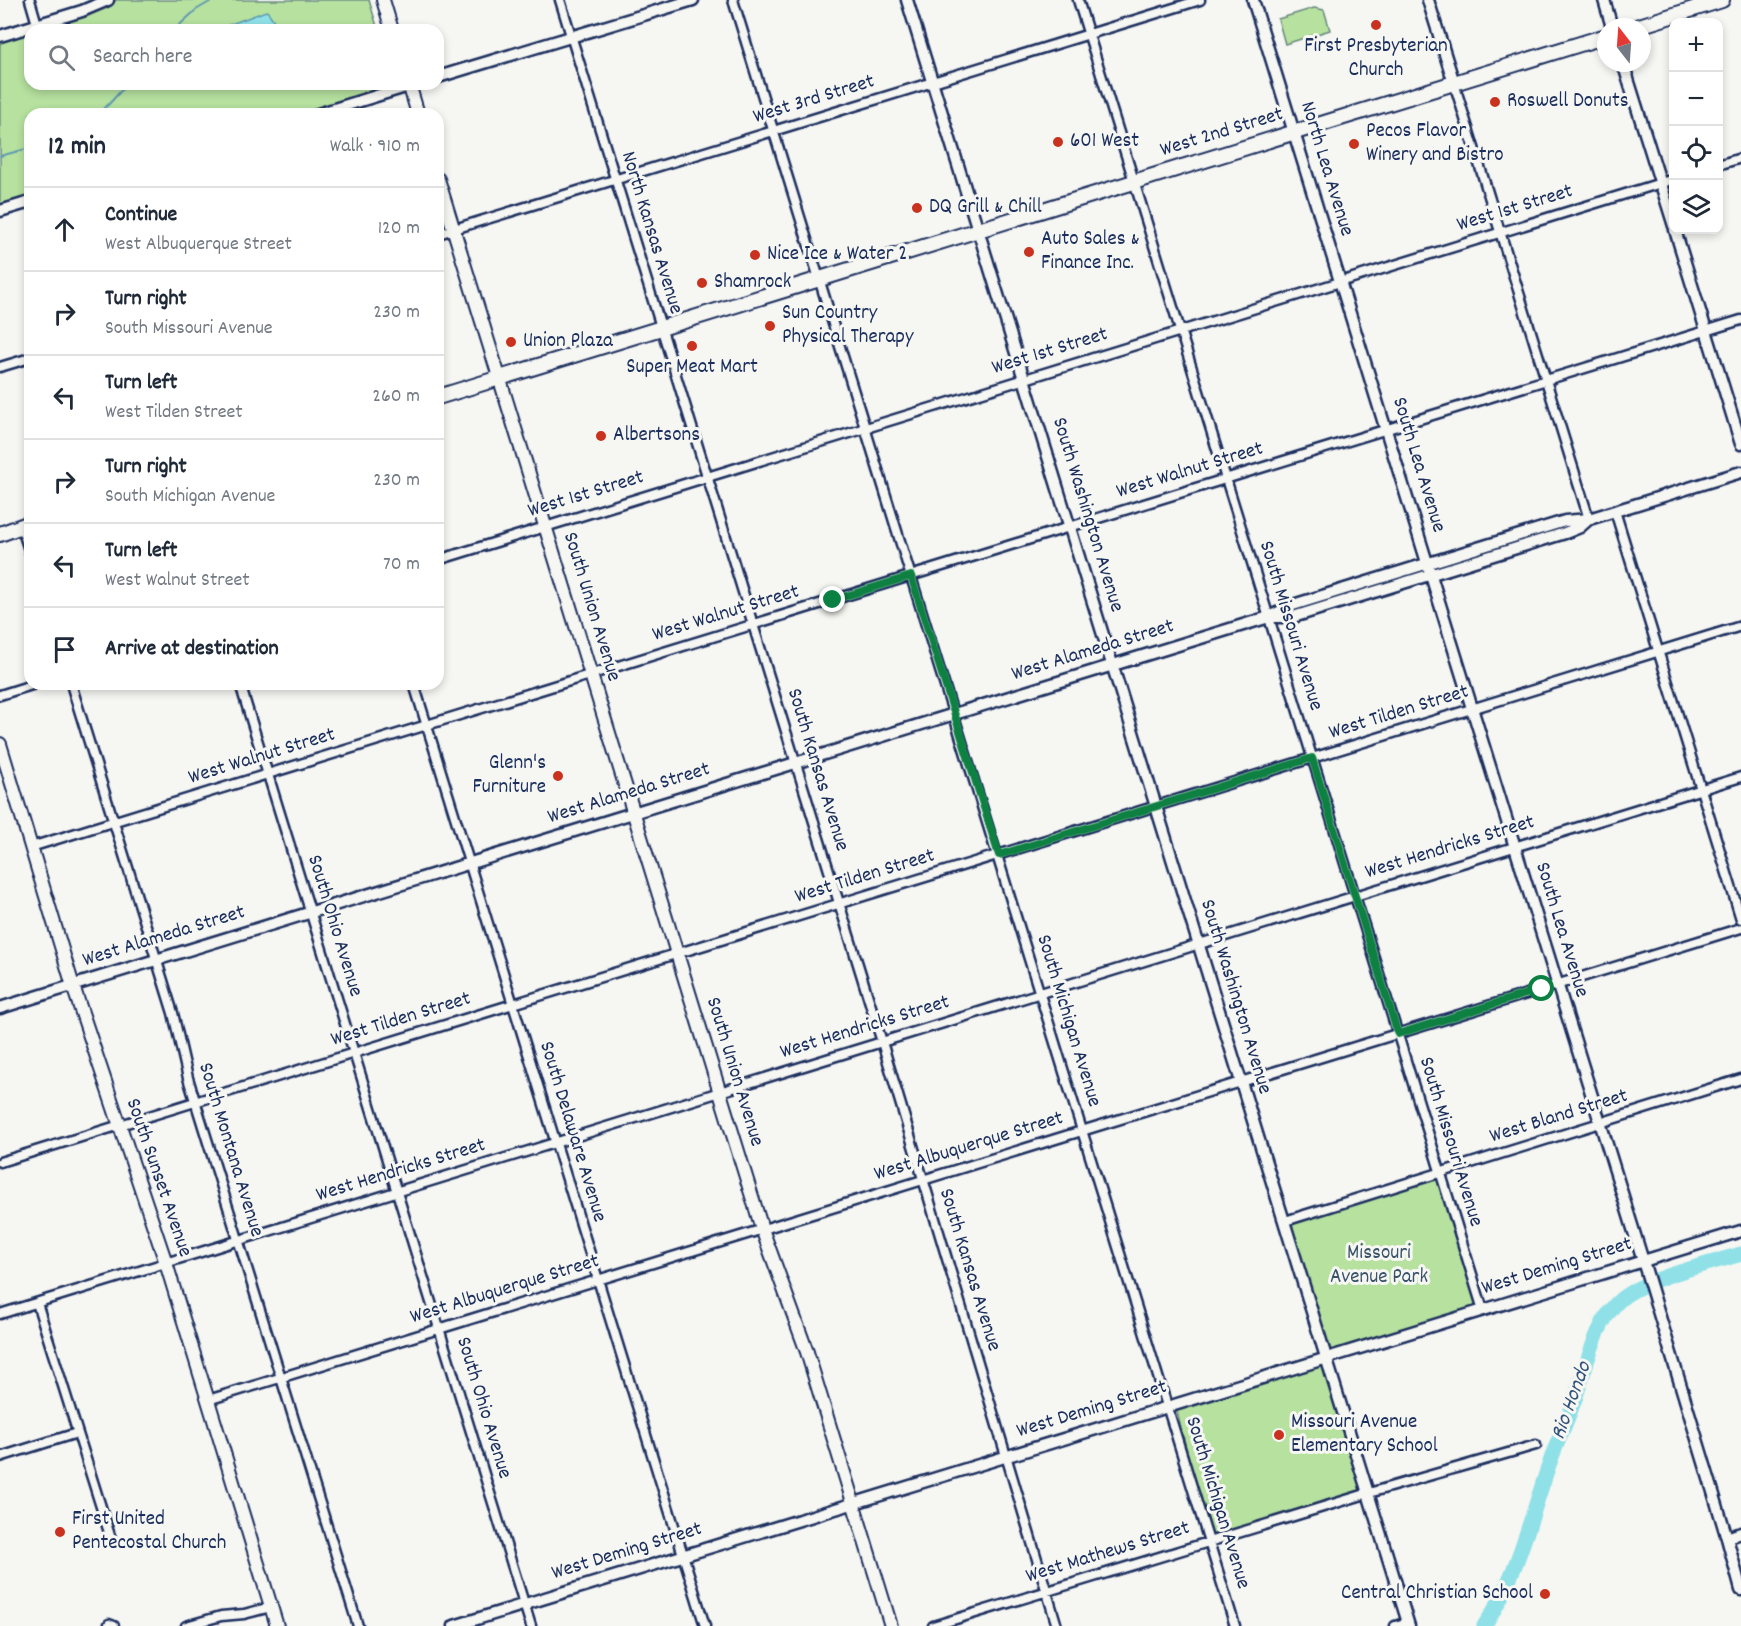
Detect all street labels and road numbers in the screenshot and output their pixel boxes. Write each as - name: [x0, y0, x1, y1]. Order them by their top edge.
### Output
- street label: West 3rd Street: [750, 67, 879, 133]
- street label: North Lea Avenue: [1291, 98, 1361, 240]
- street label: West 2nd Street: [1157, 100, 1287, 166]
- street label: North Kansas Avenue: [612, 148, 690, 318]
- street label: West 1st Street: [1453, 177, 1577, 241]
- street label: West 1st Street: [988, 320, 1112, 384]
- street label: South Lea Avenue: [1383, 394, 1453, 536]
- street label: South Washington Avenue: [1043, 414, 1131, 616]
- street label: West Walnut Street: [1113, 434, 1267, 508]
- street label: West 1st Street: [524, 463, 648, 527]
- street label: South Union Avenue: [554, 529, 628, 685]
- street label: South Missouri Avenue: [1250, 537, 1330, 715]
- street label: West Walnut Street: [649, 577, 803, 651]
- street label: West Alameda Street: [1008, 612, 1178, 690]
- street label: West Tilden Street: [1325, 677, 1473, 748]
- street label: South Kansas Avenue: [778, 685, 856, 855]
- street label: West Walnut Street: [185, 720, 339, 794]
- street label: West Alameda Street: [544, 755, 714, 833]
- street label: West Hendricks Street: [1362, 808, 1539, 888]
- street label: West Tilden Street: [791, 841, 939, 912]
- street label: South Ohio Avenue: [298, 851, 370, 1001]
- street label: South Lea Avenue: [1526, 859, 1596, 1001]
- street label: South Washington Avenue: [1191, 896, 1279, 1098]
- street label: West Alameda Street: [79, 898, 249, 976]
- street label: South Michigan Avenue: [1028, 931, 1108, 1111]
- street label: West Tilden Street: [327, 984, 475, 1055]
- street label: West Hendricks Street: [777, 988, 954, 1068]
- street label: South Union Avenue: [697, 994, 771, 1150]
- street label: South Delaware Avenue: [530, 1038, 614, 1226]
- street label: South Missouri Avenue: [1410, 1053, 1490, 1231]
- street label: South Montana Avenue: [189, 1059, 271, 1241]
- street label: West Bland Street: [1486, 1082, 1632, 1152]
- street label: South Sunset Avenue: [117, 1095, 199, 1261]
- street label: West Albuquerque Street: [871, 1104, 1067, 1190]
- street label: West Hendricks Street: [313, 1131, 490, 1211]
- street label: South Kansas Avenue: [930, 1185, 1008, 1355]
- street label: West Deming Street: [1478, 1230, 1636, 1304]
- street label: West Albuquerque Street: [407, 1247, 603, 1333]
- street label: South Ohio Avenue: [447, 1333, 519, 1483]
- street label: West Deming Street: [1013, 1373, 1171, 1447]
- street label: South Michigan Avenue: [1177, 1413, 1257, 1593]
- street label: West Mathews Street: [1022, 1514, 1194, 1592]
- street label: West Deming Street: [548, 1515, 706, 1589]

